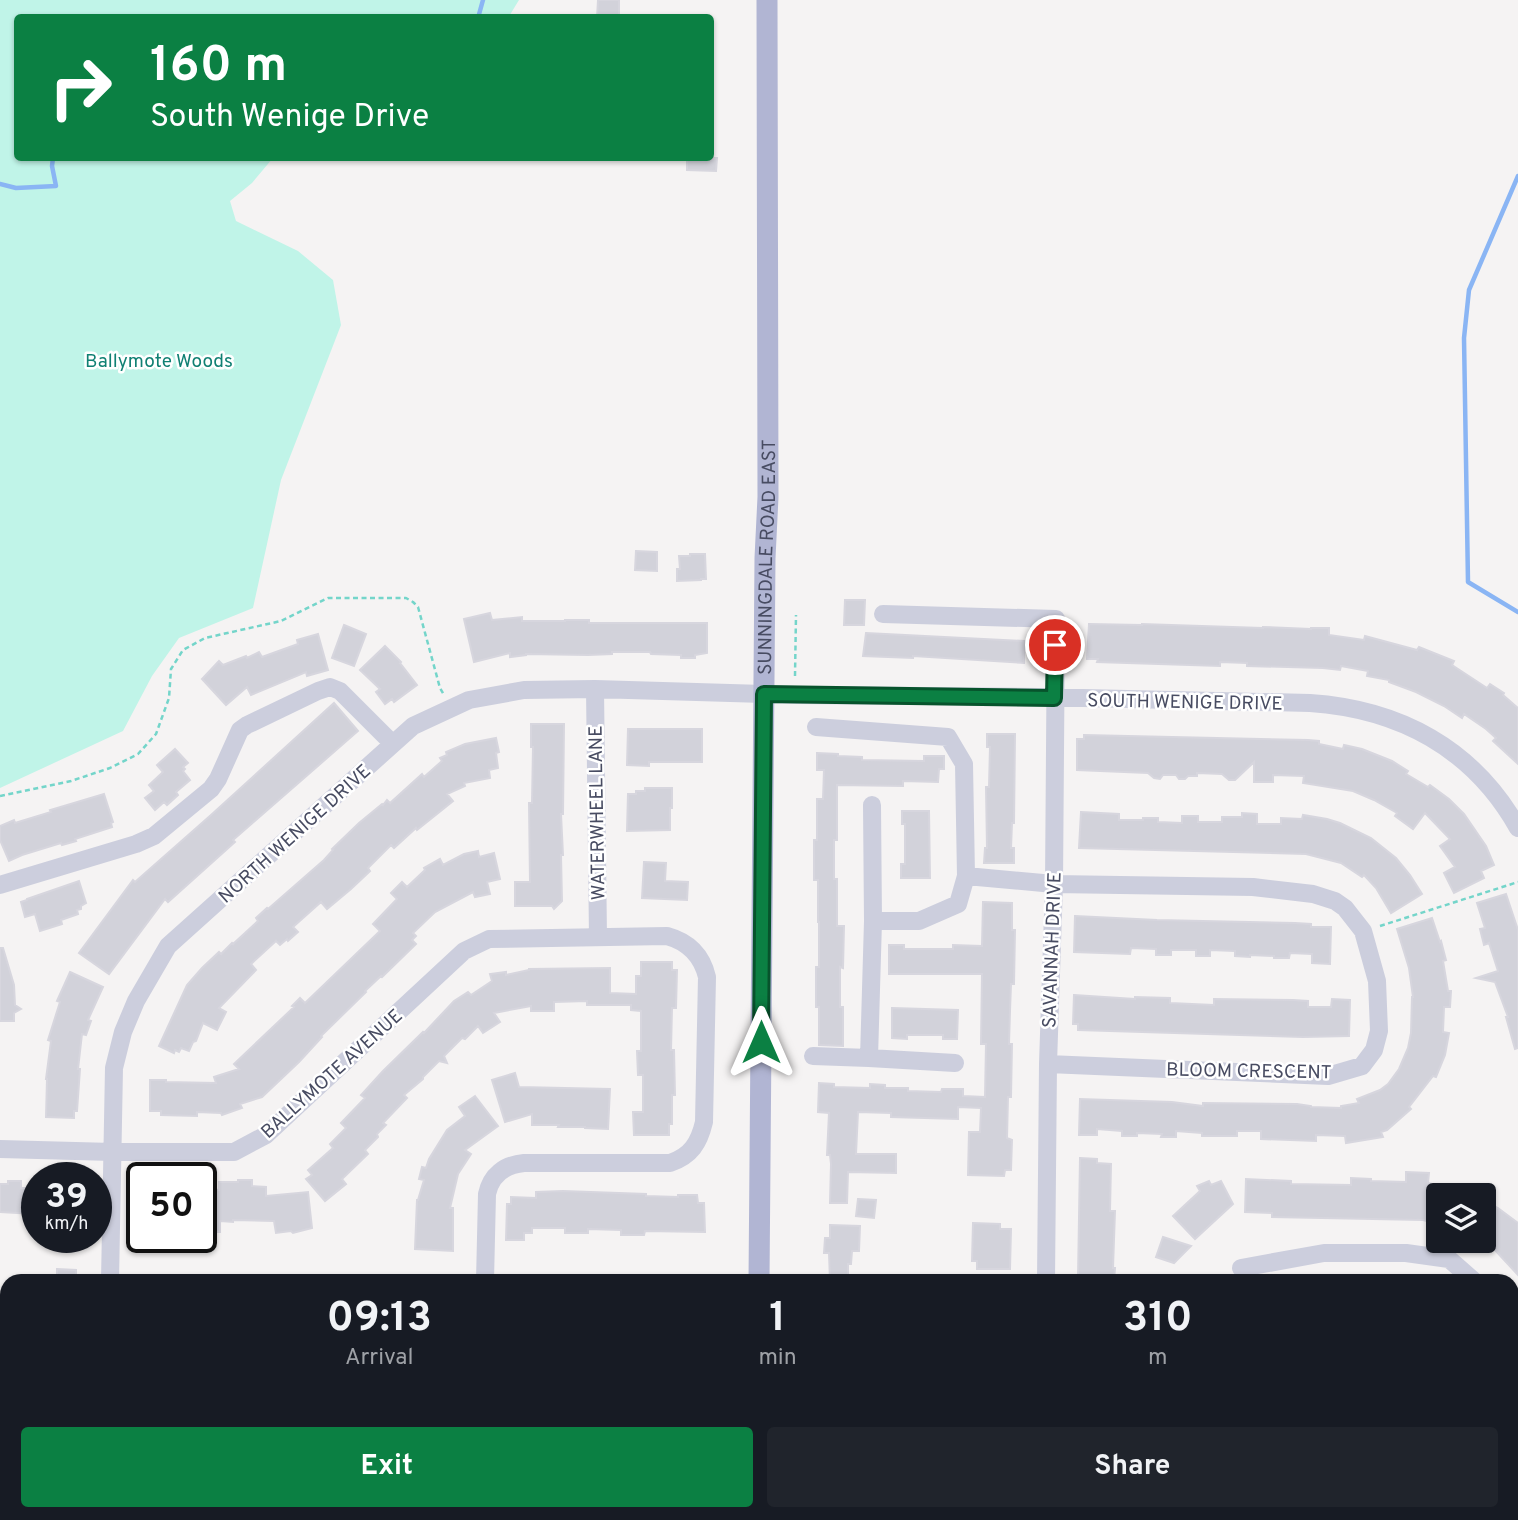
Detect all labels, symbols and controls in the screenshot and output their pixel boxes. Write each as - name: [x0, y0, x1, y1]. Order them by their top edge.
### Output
- text: 160 m: [150, 37, 287, 99]
- icon: right: [35, 42, 126, 133]
- text: South Wenige Drive: [150, 98, 429, 138]
- park label: Ballymote Woods: [85, 350, 233, 374]
- street label: SUNNINGDALE ROAD EAST: [754, 439, 782, 675]
- pin: [1025, 615, 1085, 675]
- icon: arrive: [1036, 626, 1074, 664]
- street label: SOUTH WENIGE DRIVE: [1087, 689, 1283, 717]
- street label: WATERWHEEL LANE: [584, 725, 612, 901]
- street label: NORTH WENIGE DRIVE: [214, 760, 376, 909]
- street label: SAVANNAH DRIVE: [1038, 872, 1068, 1029]
- street label: BALLYMOTE AVENUE: [257, 1005, 408, 1144]
- position arrow: [724, 1005, 798, 1079]
- street label: BLOOM CRESCENT: [1166, 1059, 1332, 1085]
- speed limit sign: 50: [126, 1162, 217, 1253]
- text: 39: [45, 1176, 88, 1220]
- map controls: [1426, 1183, 1496, 1253]
- button: layers: [1426, 1183, 1496, 1253]
- text: km/h: [45, 1213, 88, 1236]
- text: 09:13: [326, 1293, 432, 1346]
- text: 1: [769, 1293, 786, 1346]
- text: 310: [1123, 1293, 1193, 1346]
- text: Arrival: [345, 1344, 413, 1373]
- text: min: [758, 1344, 797, 1373]
- text: m: [1148, 1344, 1168, 1373]
- button: Exit: [21, 1427, 753, 1507]
- button: Share: [767, 1427, 1498, 1507]

